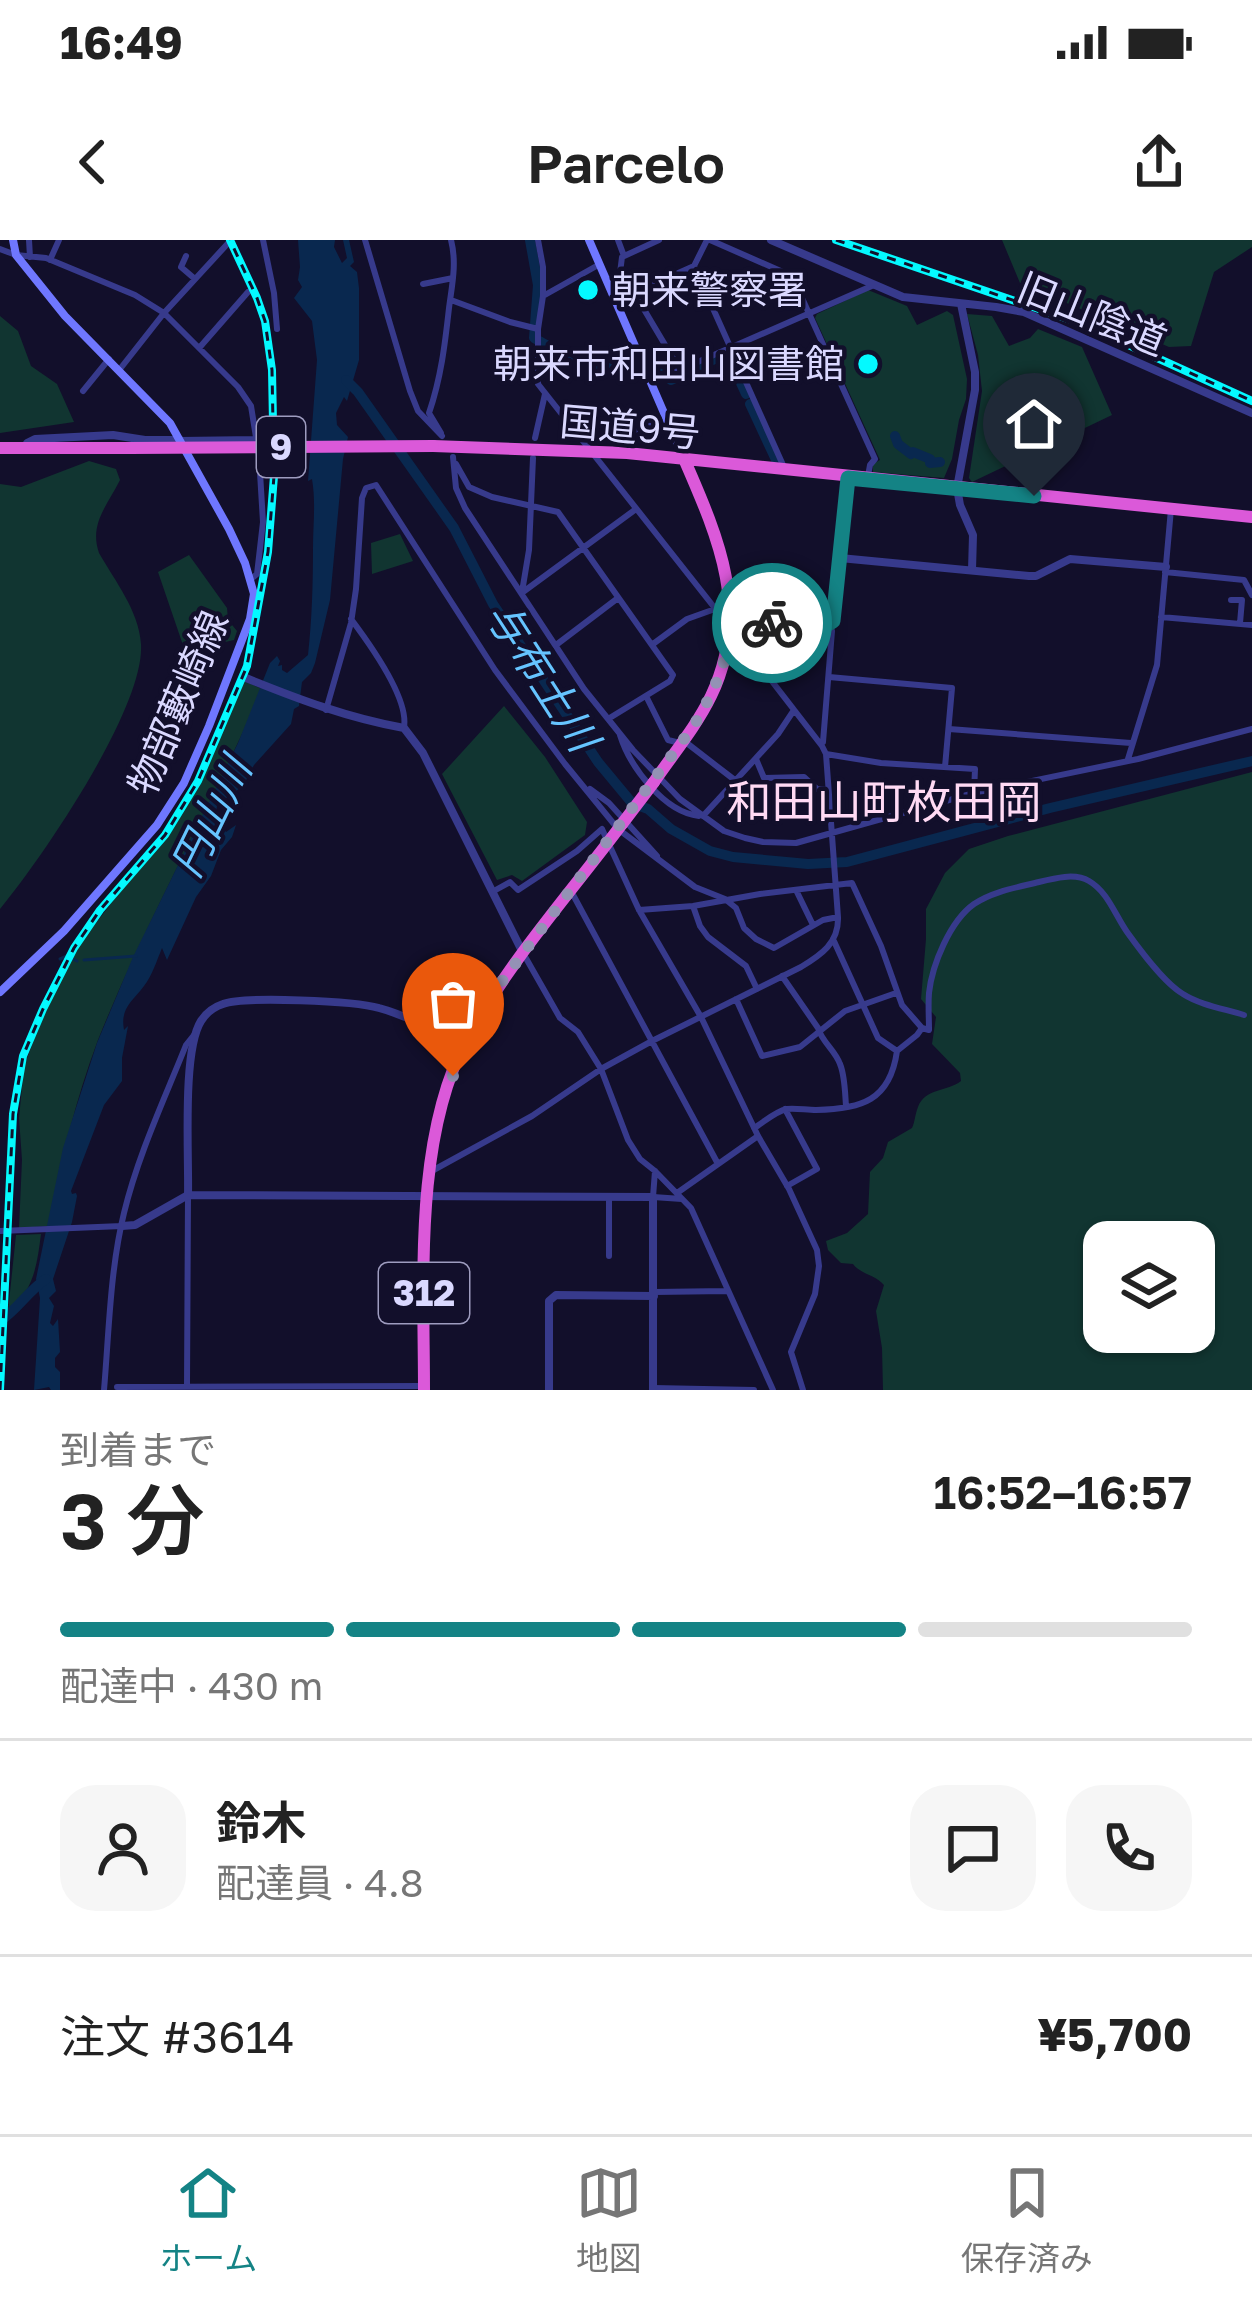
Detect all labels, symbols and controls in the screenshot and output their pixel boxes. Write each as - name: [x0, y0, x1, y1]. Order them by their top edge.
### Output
- text: 16:49: [60, 15, 183, 69]
- icon: back: [60, 129, 126, 195]
- icon: share: [1126, 129, 1192, 195]
- text: Parcelo: [527, 130, 725, 195]
- street label: 旧山陰道: [1011, 263, 1173, 365]
- place label: 朝来警察署: [612, 266, 807, 313]
- marker: 朝来警察署: [575, 277, 601, 303]
- place label: 朝来市和田山図書館: [493, 340, 844, 387]
- marker: 朝来市和田山図書館: [855, 351, 881, 377]
- pin: [983, 373, 1085, 496]
- icon: home: [1001, 391, 1067, 457]
- street label: 国道9号: [558, 397, 702, 456]
- road number: 9: [257, 417, 305, 477]
- courier: [712, 563, 832, 683]
- icon: bike: [739, 590, 805, 656]
- water label: 与布土川: [476, 591, 612, 763]
- street label: 物部藪崎線: [118, 604, 237, 802]
- water label: 円山川: [160, 745, 262, 884]
- district label: 和田山町枚田岡: [726, 774, 1042, 828]
- pin: [402, 953, 504, 1076]
- icon: bag: [420, 971, 486, 1037]
- map controls: [1083, 1221, 1215, 1353]
- button: layers: [1083, 1221, 1215, 1353]
- road number: 312: [379, 1263, 469, 1323]
- text: 到着まで: [60, 1426, 216, 1473]
- text: 16:52–16:57: [934, 1465, 1192, 1519]
- text: 3 分: [60, 1473, 205, 1566]
- text: 配達中 · 430 m: [60, 1662, 323, 1709]
- button: person: [60, 1785, 186, 1911]
- button: chat: [910, 1785, 1036, 1911]
- button: phone: [1066, 1785, 1192, 1911]
- text: 鈴木: [216, 1795, 306, 1849]
- text: 配達員 · 4.8: [216, 1859, 423, 1906]
- text: ¥5,700: [1037, 2007, 1192, 2061]
- text: 注文 #3614: [60, 2009, 295, 2063]
- tab: ホーム: [159, 2160, 257, 2280]
- tab: 地図: [576, 2160, 642, 2280]
- tab: 保存済み: [961, 2160, 1093, 2280]

